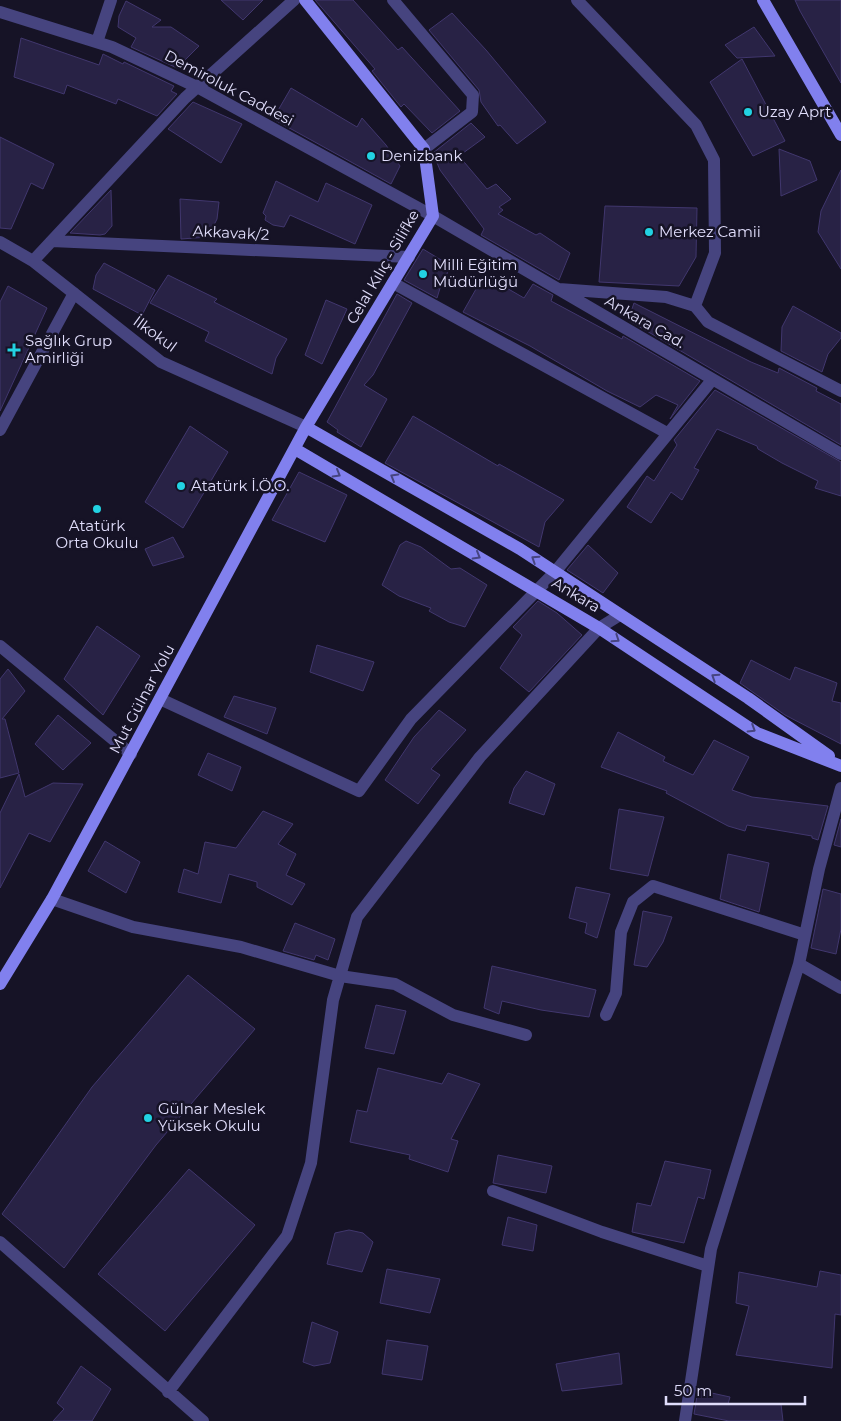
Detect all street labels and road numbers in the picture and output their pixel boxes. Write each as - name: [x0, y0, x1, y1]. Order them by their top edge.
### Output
- street label: Demiroluk Caddesi: [161, 45, 297, 130]
- street label: Celal Kılıç - Silifke: [342, 206, 423, 327]
- street label: Akkavak/2: [192, 221, 270, 244]
- street label: Ankara Cad.: [602, 291, 689, 352]
- street label: İlkokul: [130, 311, 181, 356]
- street label: Ankara: [549, 573, 604, 616]
- street label: Mut Gülnar Yolu: [105, 641, 178, 757]

